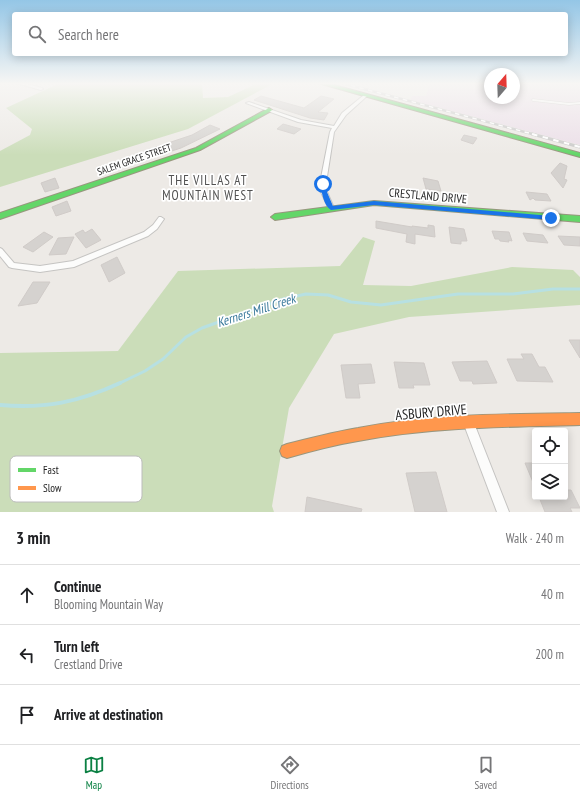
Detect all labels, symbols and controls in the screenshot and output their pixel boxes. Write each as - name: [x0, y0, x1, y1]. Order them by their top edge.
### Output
- search box: [12, 12, 568, 56]
- icon: search: [26, 23, 48, 45]
- text: Search here: [58, 25, 119, 44]
- north arrow: [484, 68, 520, 104]
- street label: SALEM GRACE STREET: [95, 141, 173, 178]
- district label: THE VILLAS AT MOUNTAIN WEST: [162, 172, 254, 204]
- route start: [314, 175, 332, 193]
- street label: CRESTLAND DRIVE: [388, 185, 468, 206]
- route end: [542, 209, 560, 227]
- water label: Kerners Mill Creek: [215, 289, 299, 331]
- street label: ASBURY DRIVE: [395, 400, 467, 424]
- map controls: [532, 428, 568, 500]
- button: locate: [532, 428, 568, 464]
- legend: [10, 456, 142, 502]
- text: Fast: [43, 463, 59, 477]
- button: layers: [532, 464, 568, 500]
- text: Slow: [43, 481, 62, 495]
- text: 3 min: [16, 527, 50, 549]
- text: Walk · 240 m: [506, 530, 564, 547]
- text: Continue: [54, 577, 101, 596]
- icon: ahead: [16, 584, 38, 606]
- text: 40 m: [541, 586, 564, 603]
- text: Blooming Mountain Way: [54, 596, 163, 613]
- text: Turn left: [54, 637, 99, 656]
- icon: left: [16, 644, 38, 666]
- text: 200 m: [535, 646, 564, 663]
- text: Crestland Drive: [54, 656, 123, 673]
- icon: arrive: [16, 704, 38, 726]
- text: Arrive at destination: [54, 705, 163, 724]
- tab: Map: [83, 754, 105, 792]
- tab: Directions: [271, 754, 309, 792]
- tab: Saved: [474, 754, 497, 792]

